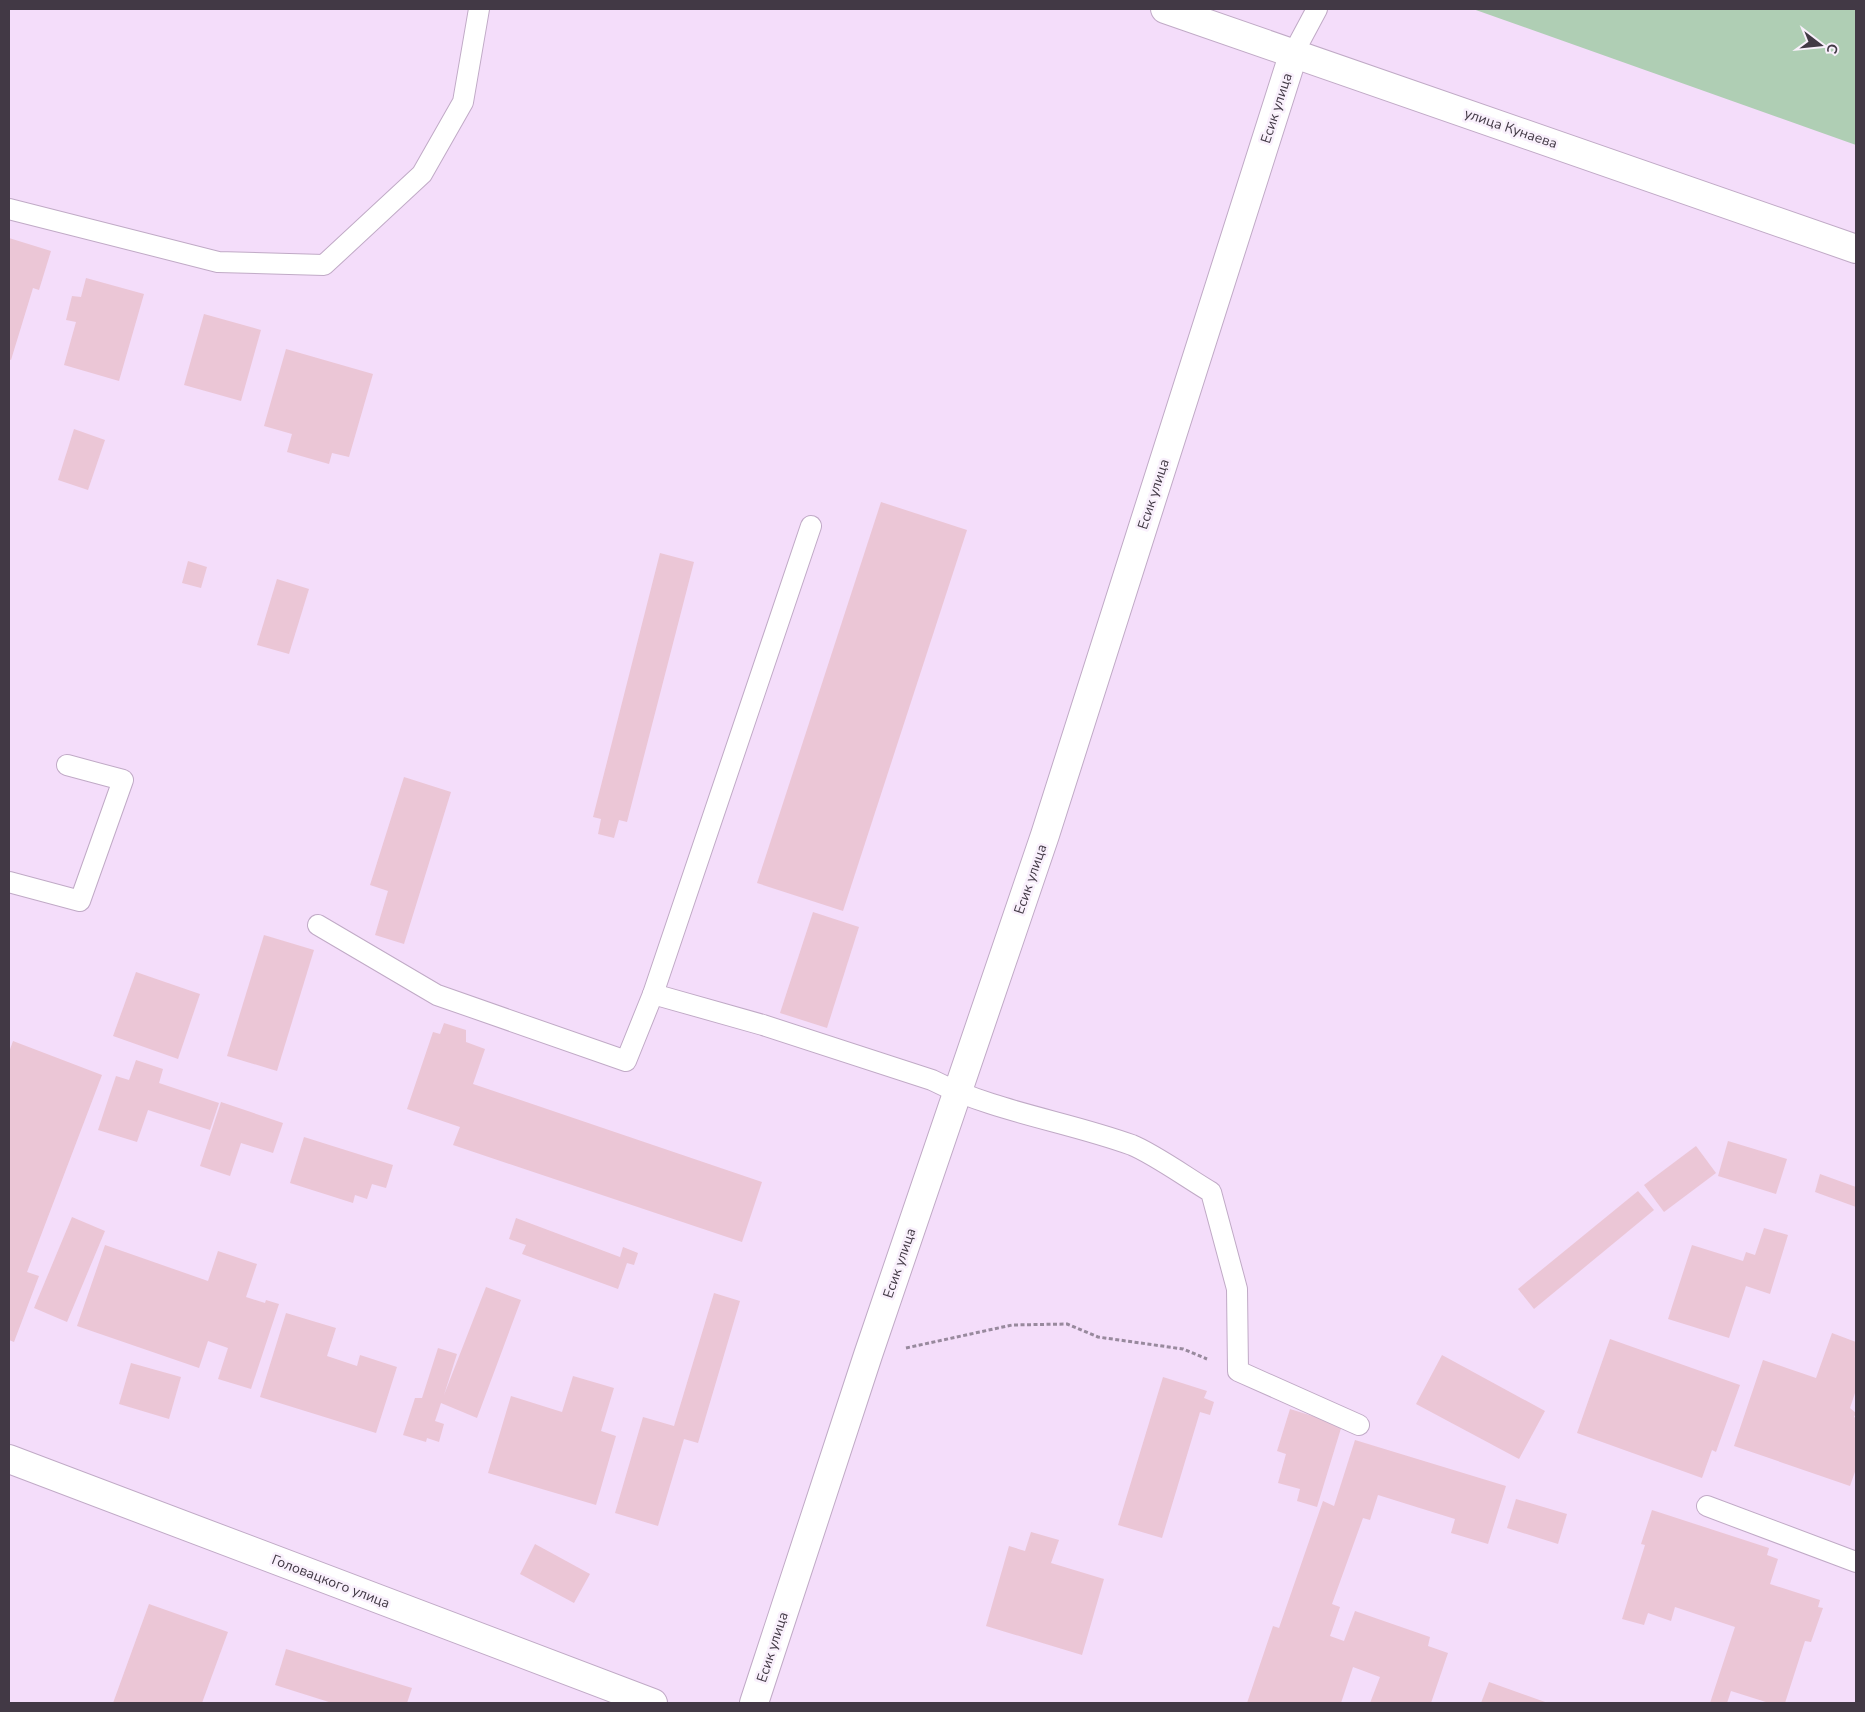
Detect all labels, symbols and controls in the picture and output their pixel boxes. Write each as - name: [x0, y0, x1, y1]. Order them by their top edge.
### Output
- north arrow: [1795, 20, 1845, 70]
- text: С: [1821, 41, 1842, 56]
- street label: Есик улица: [1256, 71, 1297, 146]
- street label: улица Кунаева: [1462, 104, 1560, 153]
- street label: Есик улица: [1133, 457, 1174, 532]
- street label: Есик улица: [1010, 842, 1051, 917]
- street label: Есик улица: [879, 1226, 920, 1301]
- street label: Головацкого улица: [269, 1550, 393, 1613]
- street label: Есик улица: [752, 1610, 793, 1685]

